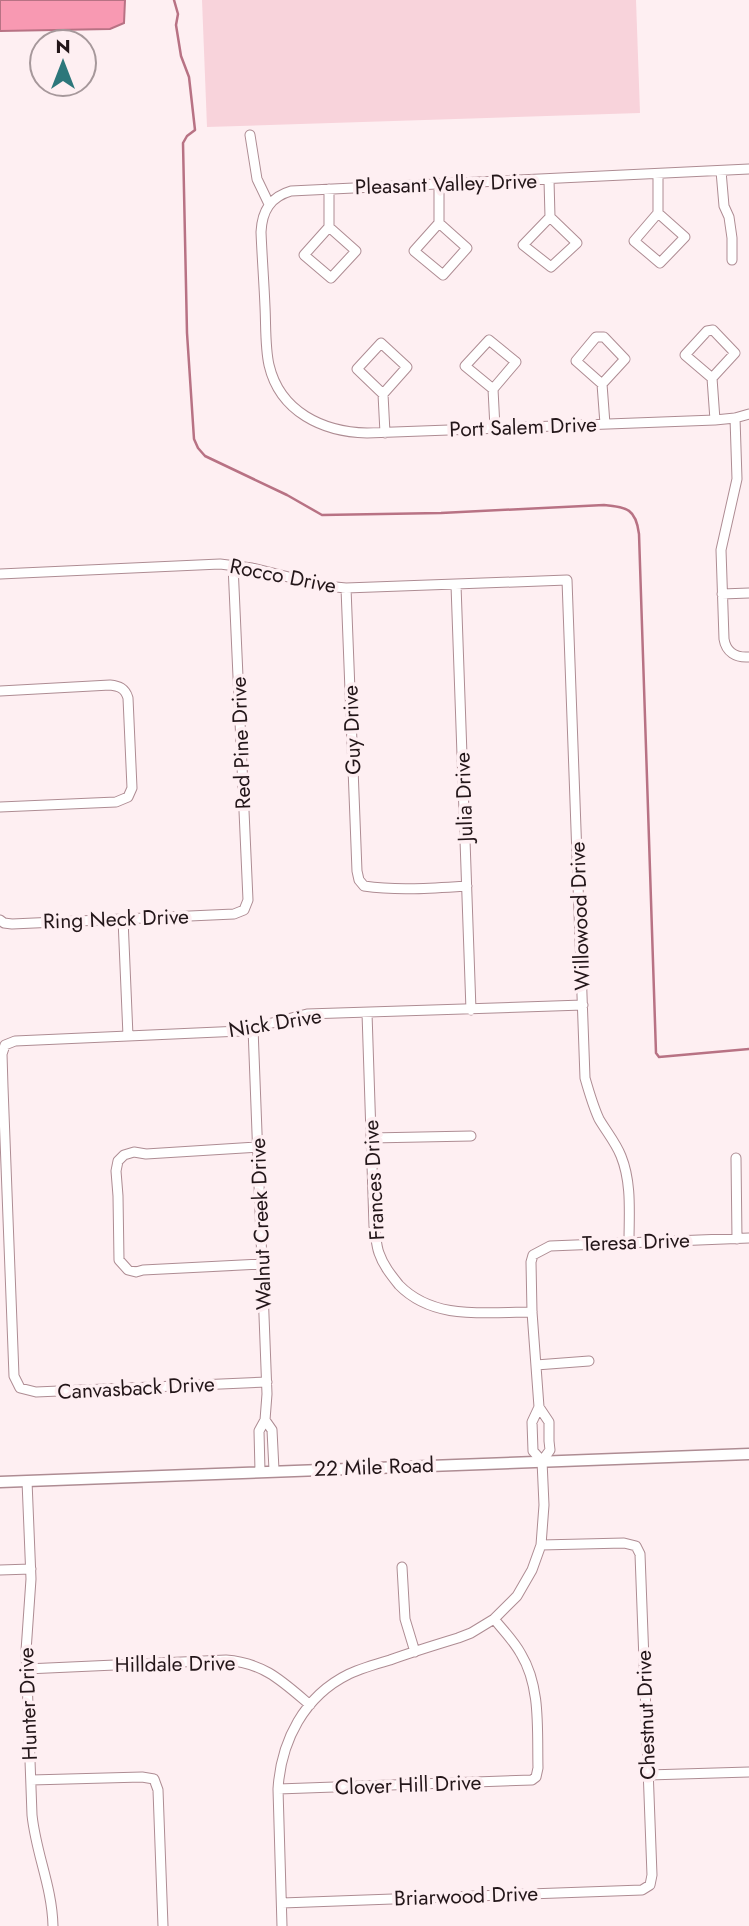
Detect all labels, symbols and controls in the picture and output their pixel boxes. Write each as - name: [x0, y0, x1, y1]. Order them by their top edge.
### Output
- north arrow: [28, 28, 98, 98]
- text: N: [55, 33, 71, 60]
- street label: Pleasant Valley Drive: [354, 166, 538, 202]
- street label: Port Salem Drive: [449, 409, 597, 445]
- street label: Rocco Drive: [227, 551, 339, 601]
- street label: Red Pine Drive: [224, 676, 258, 810]
- street label: Guy Drive: [335, 685, 369, 775]
- street label: Julia Drive: [447, 752, 481, 845]
- street label: Willowood Drive: [562, 841, 598, 991]
- street label: Ring Neck Drive: [43, 901, 190, 937]
- street label: Nick Drive: [226, 1001, 324, 1045]
- street label: Frances Drive: [356, 1119, 392, 1241]
- street label: Walnut Creek Drive: [243, 1137, 279, 1311]
- street label: Teresa Drive: [582, 1225, 691, 1259]
- street label: Canvasback Drive: [57, 1369, 216, 1407]
- street label: 22 Mile Road: [314, 1450, 434, 1484]
- street label: Hunter Drive: [11, 1647, 45, 1761]
- street label: Hilldale Drive: [114, 1648, 236, 1680]
- street label: Chestnut Drive: [629, 1649, 663, 1780]
- street label: Clover Hill Drive: [334, 1767, 482, 1803]
- street label: Briarwood Drive: [393, 1878, 539, 1914]

